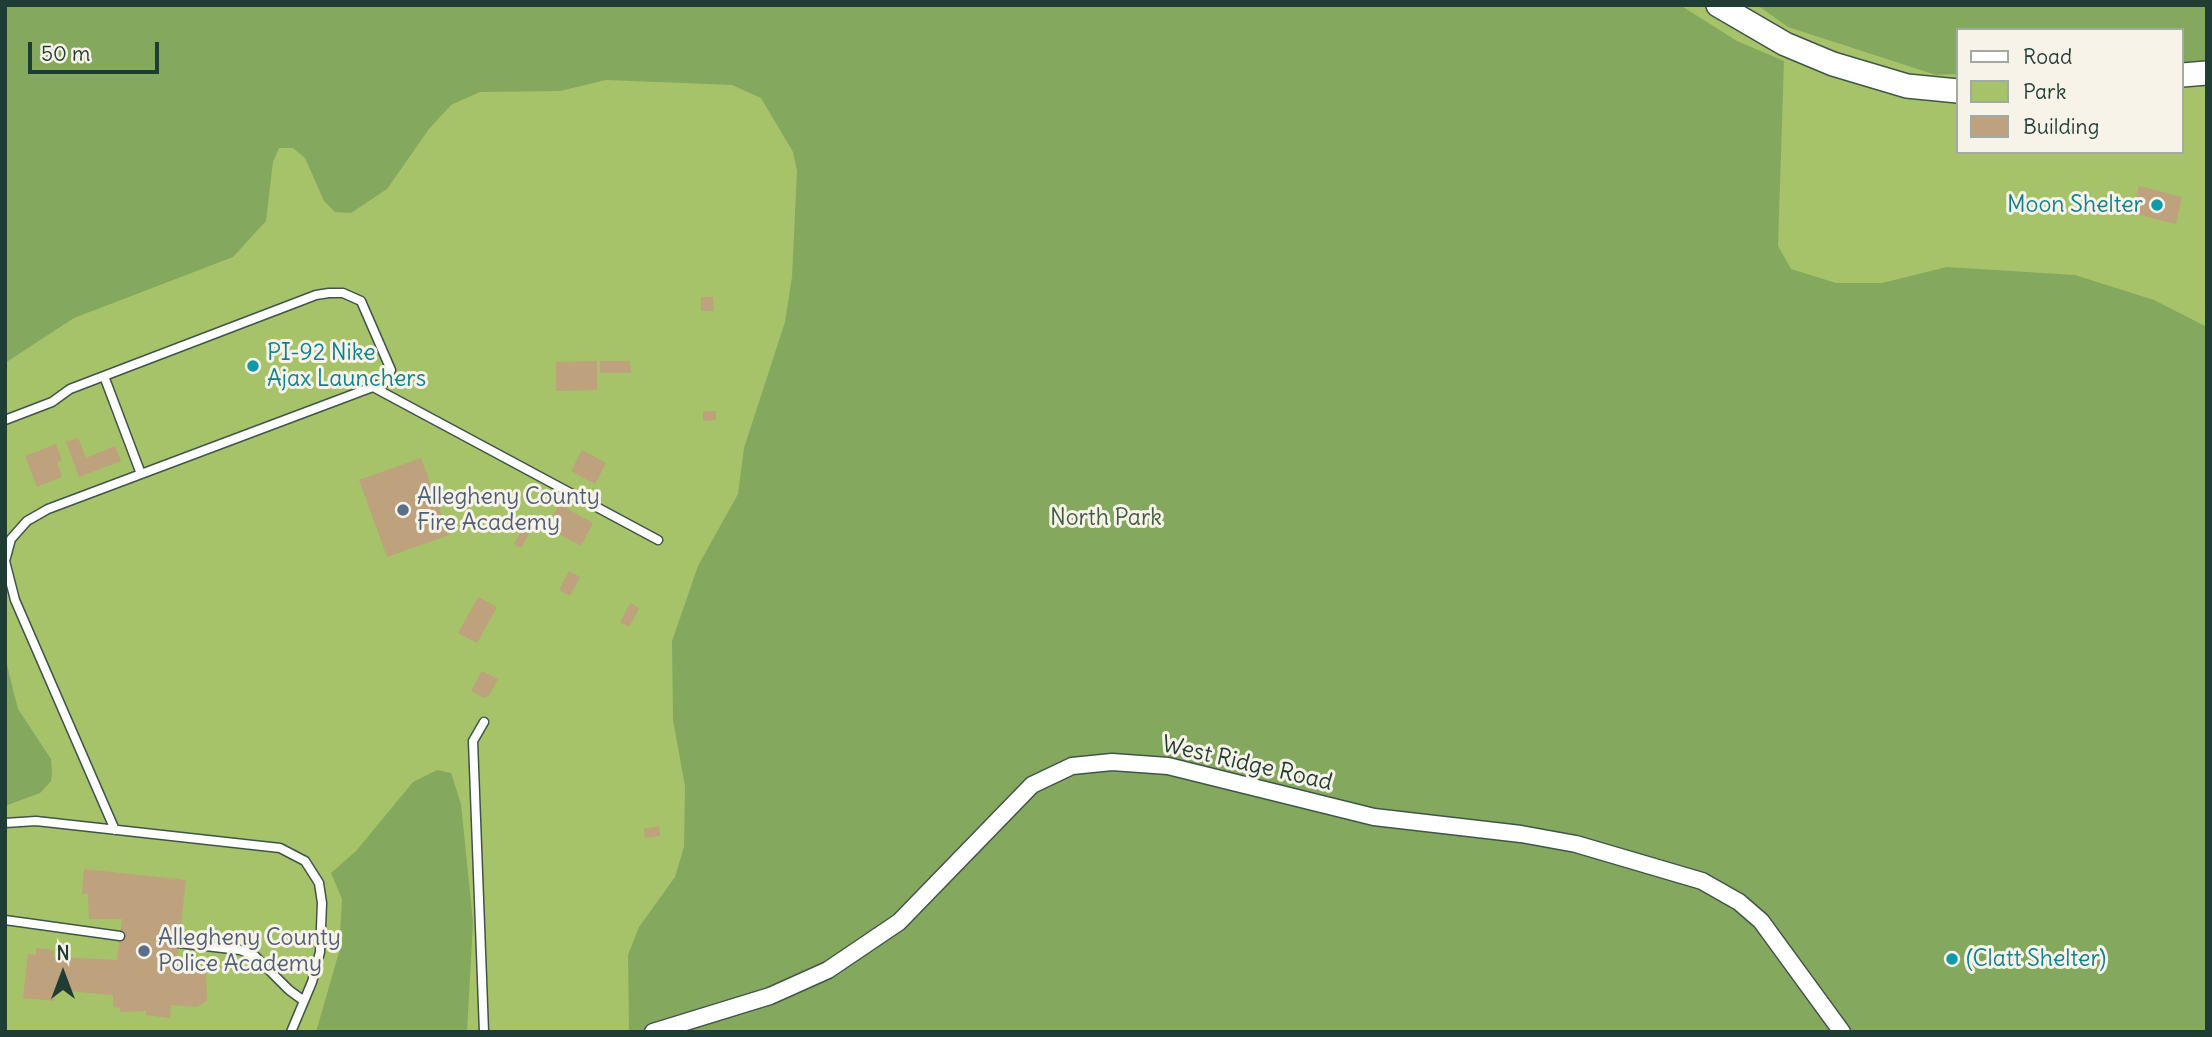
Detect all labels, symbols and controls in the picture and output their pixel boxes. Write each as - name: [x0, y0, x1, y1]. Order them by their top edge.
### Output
- scale bar: [32, 28, 163, 72]
- legend: [1956, 28, 2184, 154]
- text: 50 m: [41, 40, 90, 67]
- text: Road: [2023, 43, 2072, 70]
- text: Park: [2023, 78, 2066, 105]
- text: Building: [2023, 113, 2099, 140]
- place label: Moon Shelter: [2007, 191, 2143, 219]
- marker: Moon Shelter: [2149, 197, 2165, 213]
- place label: PI-92 Nike Ajax Launchers: [267, 339, 426, 393]
- marker: PI-92 Nike Ajax Launchers: [245, 358, 261, 374]
- place label: Allegheny County Fire Academy: [417, 483, 600, 537]
- marker: Allegheny County Fire Academy: [395, 502, 411, 518]
- park label: North Park: [1050, 504, 1162, 532]
- street label: West Ridge Road: [1159, 731, 1335, 797]
- place label: Allegheny County Police Academy: [158, 924, 341, 978]
- north arrow: [28, 939, 98, 1009]
- text: N: [56, 941, 70, 965]
- marker: Allegheny County Police Academy: [136, 943, 152, 959]
- place label: (Clatt Shelter): [1966, 945, 2106, 973]
- marker: (Clatt Shelter): [1944, 951, 1960, 967]

